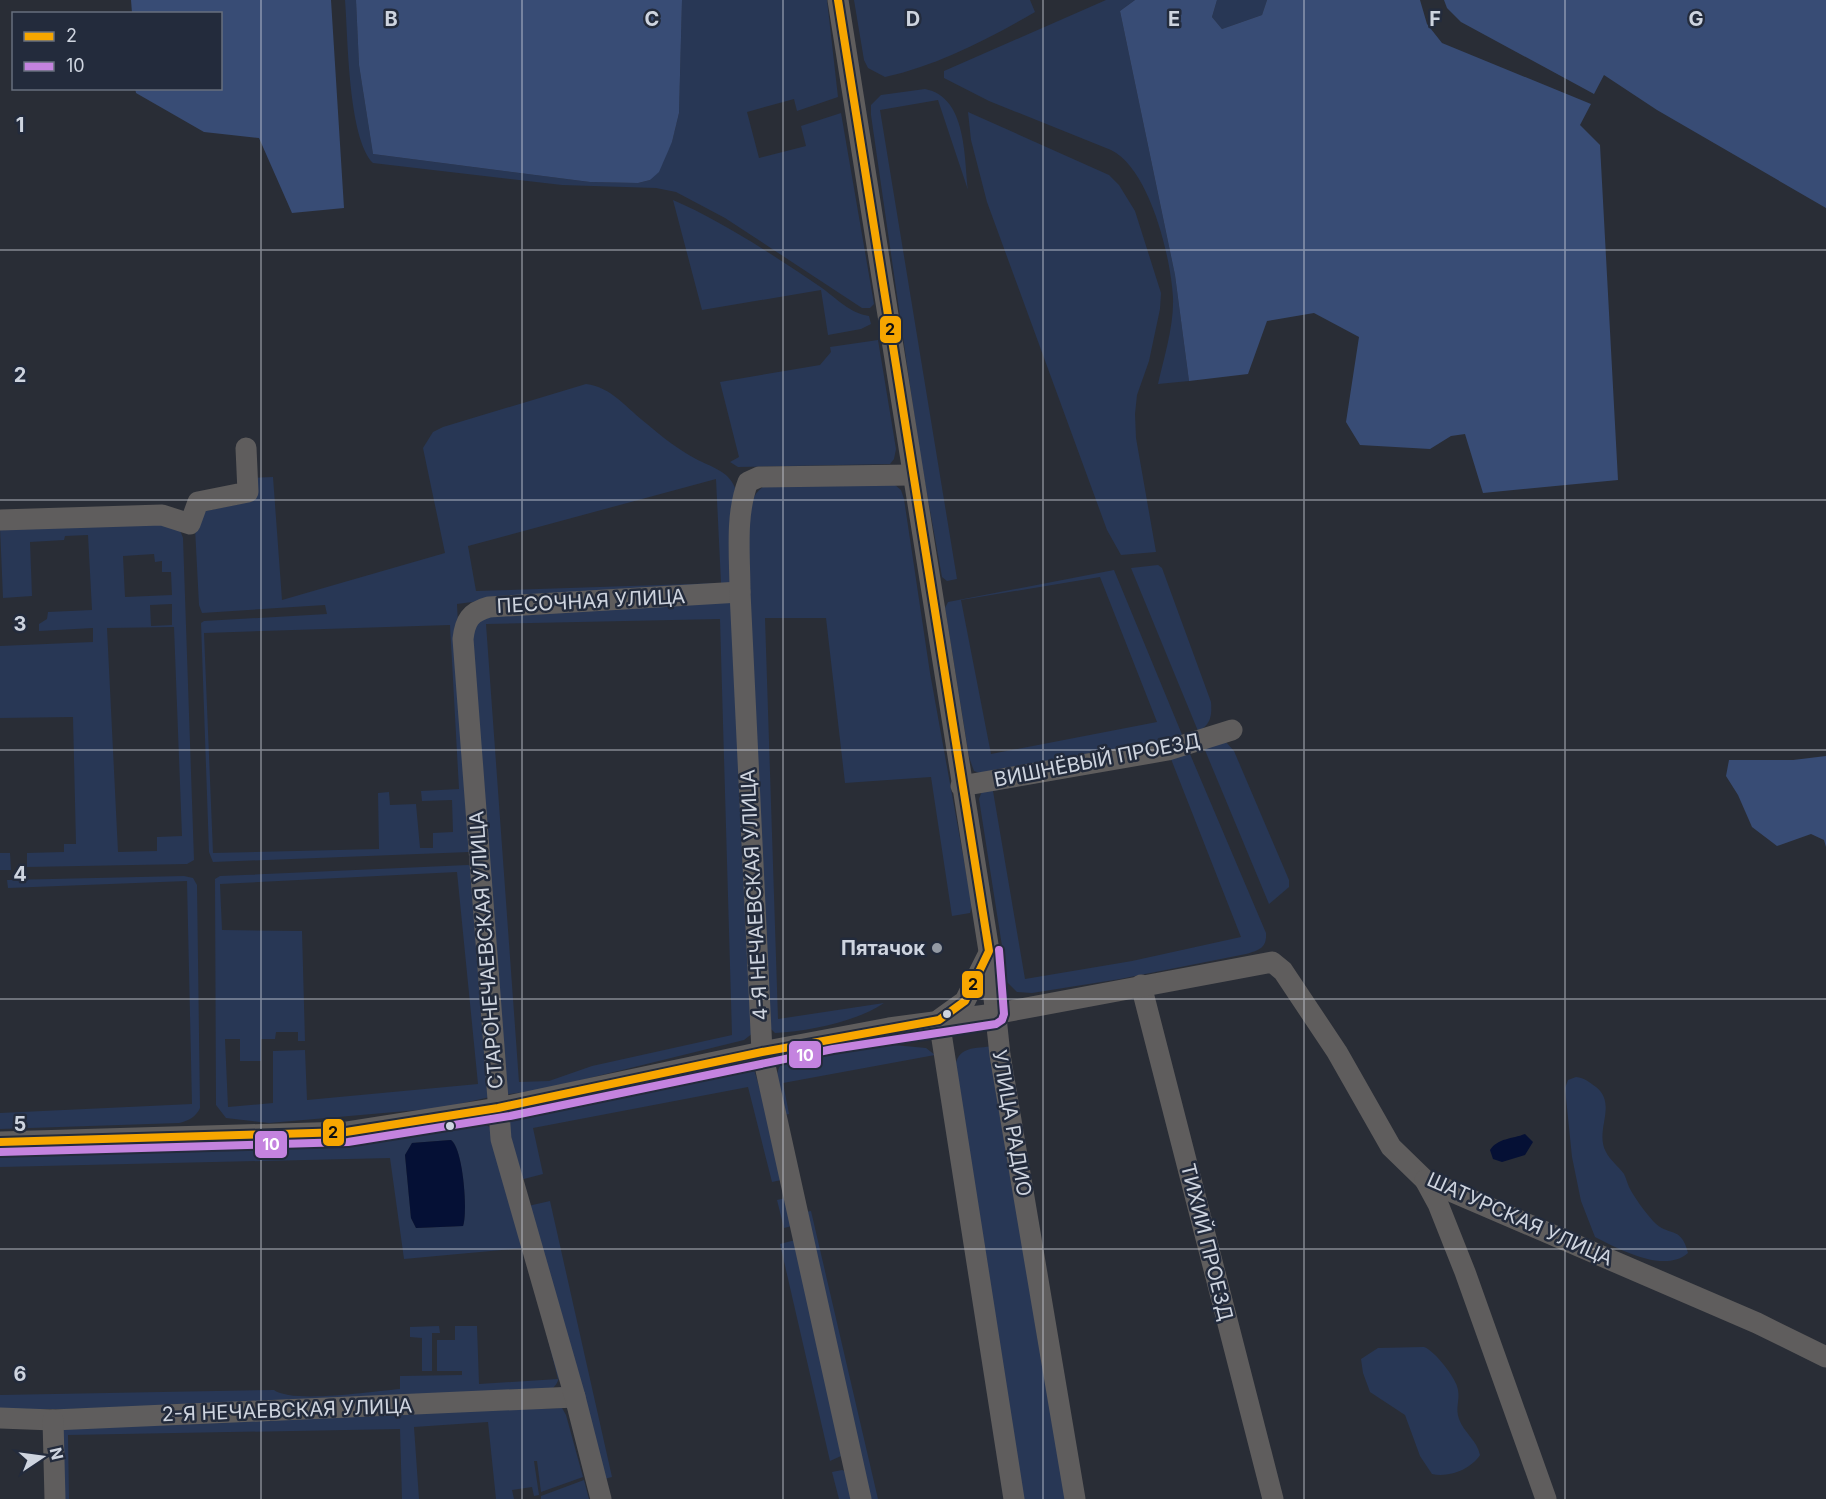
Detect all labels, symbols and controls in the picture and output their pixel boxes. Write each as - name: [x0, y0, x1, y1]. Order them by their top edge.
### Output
- text: B: [384, 7, 398, 31]
- text: C: [645, 7, 659, 31]
- text: D: [906, 7, 920, 31]
- text: E: [1168, 7, 1180, 31]
- text: F: [1429, 7, 1441, 31]
- text: G: [1688, 7, 1704, 31]
- legend: [12, 12, 222, 90]
- text: 2: [66, 25, 77, 46]
- text: 10: [66, 55, 85, 76]
- text: 1: [16, 113, 24, 137]
- line badge: 2: [879, 315, 902, 344]
- text: 2: [885, 319, 895, 339]
- text: 2: [14, 363, 26, 387]
- street label: ПЕСОЧНАЯ УЛИЦА: [496, 584, 686, 618]
- text: 3: [14, 612, 26, 636]
- street label: ВИШНЁВЫЙ ПРОЕЗД: [992, 727, 1202, 792]
- street label: 4-Я НЕЧАЕВСКАЯ УЛИЦА: [735, 769, 773, 1021]
- street label: СТАРОНЕЧАЕВСКАЯ УЛИЦА: [464, 810, 508, 1090]
- text: 4: [13, 862, 27, 886]
- place label: Пятачок: [841, 936, 925, 960]
- marker: Пятачок: [930, 941, 944, 955]
- line badge: 2: [961, 970, 984, 999]
- text: 2: [968, 974, 978, 994]
- unlabelled marker: [941, 1008, 953, 1020]
- line badge: 10: [788, 1040, 822, 1069]
- text: 10: [796, 1045, 814, 1065]
- street label: УЛИЦА РАДИО: [987, 1048, 1037, 1198]
- text: 5: [14, 1112, 26, 1136]
- line badge: 2: [322, 1118, 345, 1147]
- unlabelled marker: [444, 1120, 456, 1132]
- text: 2: [328, 1122, 338, 1142]
- line badge: 10: [254, 1130, 288, 1159]
- text: 10: [262, 1134, 280, 1154]
- street label: ТИХИЙ ПРОЕЗД: [1176, 1161, 1239, 1323]
- street label: ШАТУРСКАЯ УЛИЦА: [1423, 1167, 1617, 1271]
- text: 6: [14, 1362, 27, 1386]
- street label: 2-Я НЕЧАЕВСКАЯ УЛИЦА: [161, 1394, 413, 1426]
- north arrow: [12, 1427, 72, 1487]
- text: N: [45, 1445, 68, 1462]

